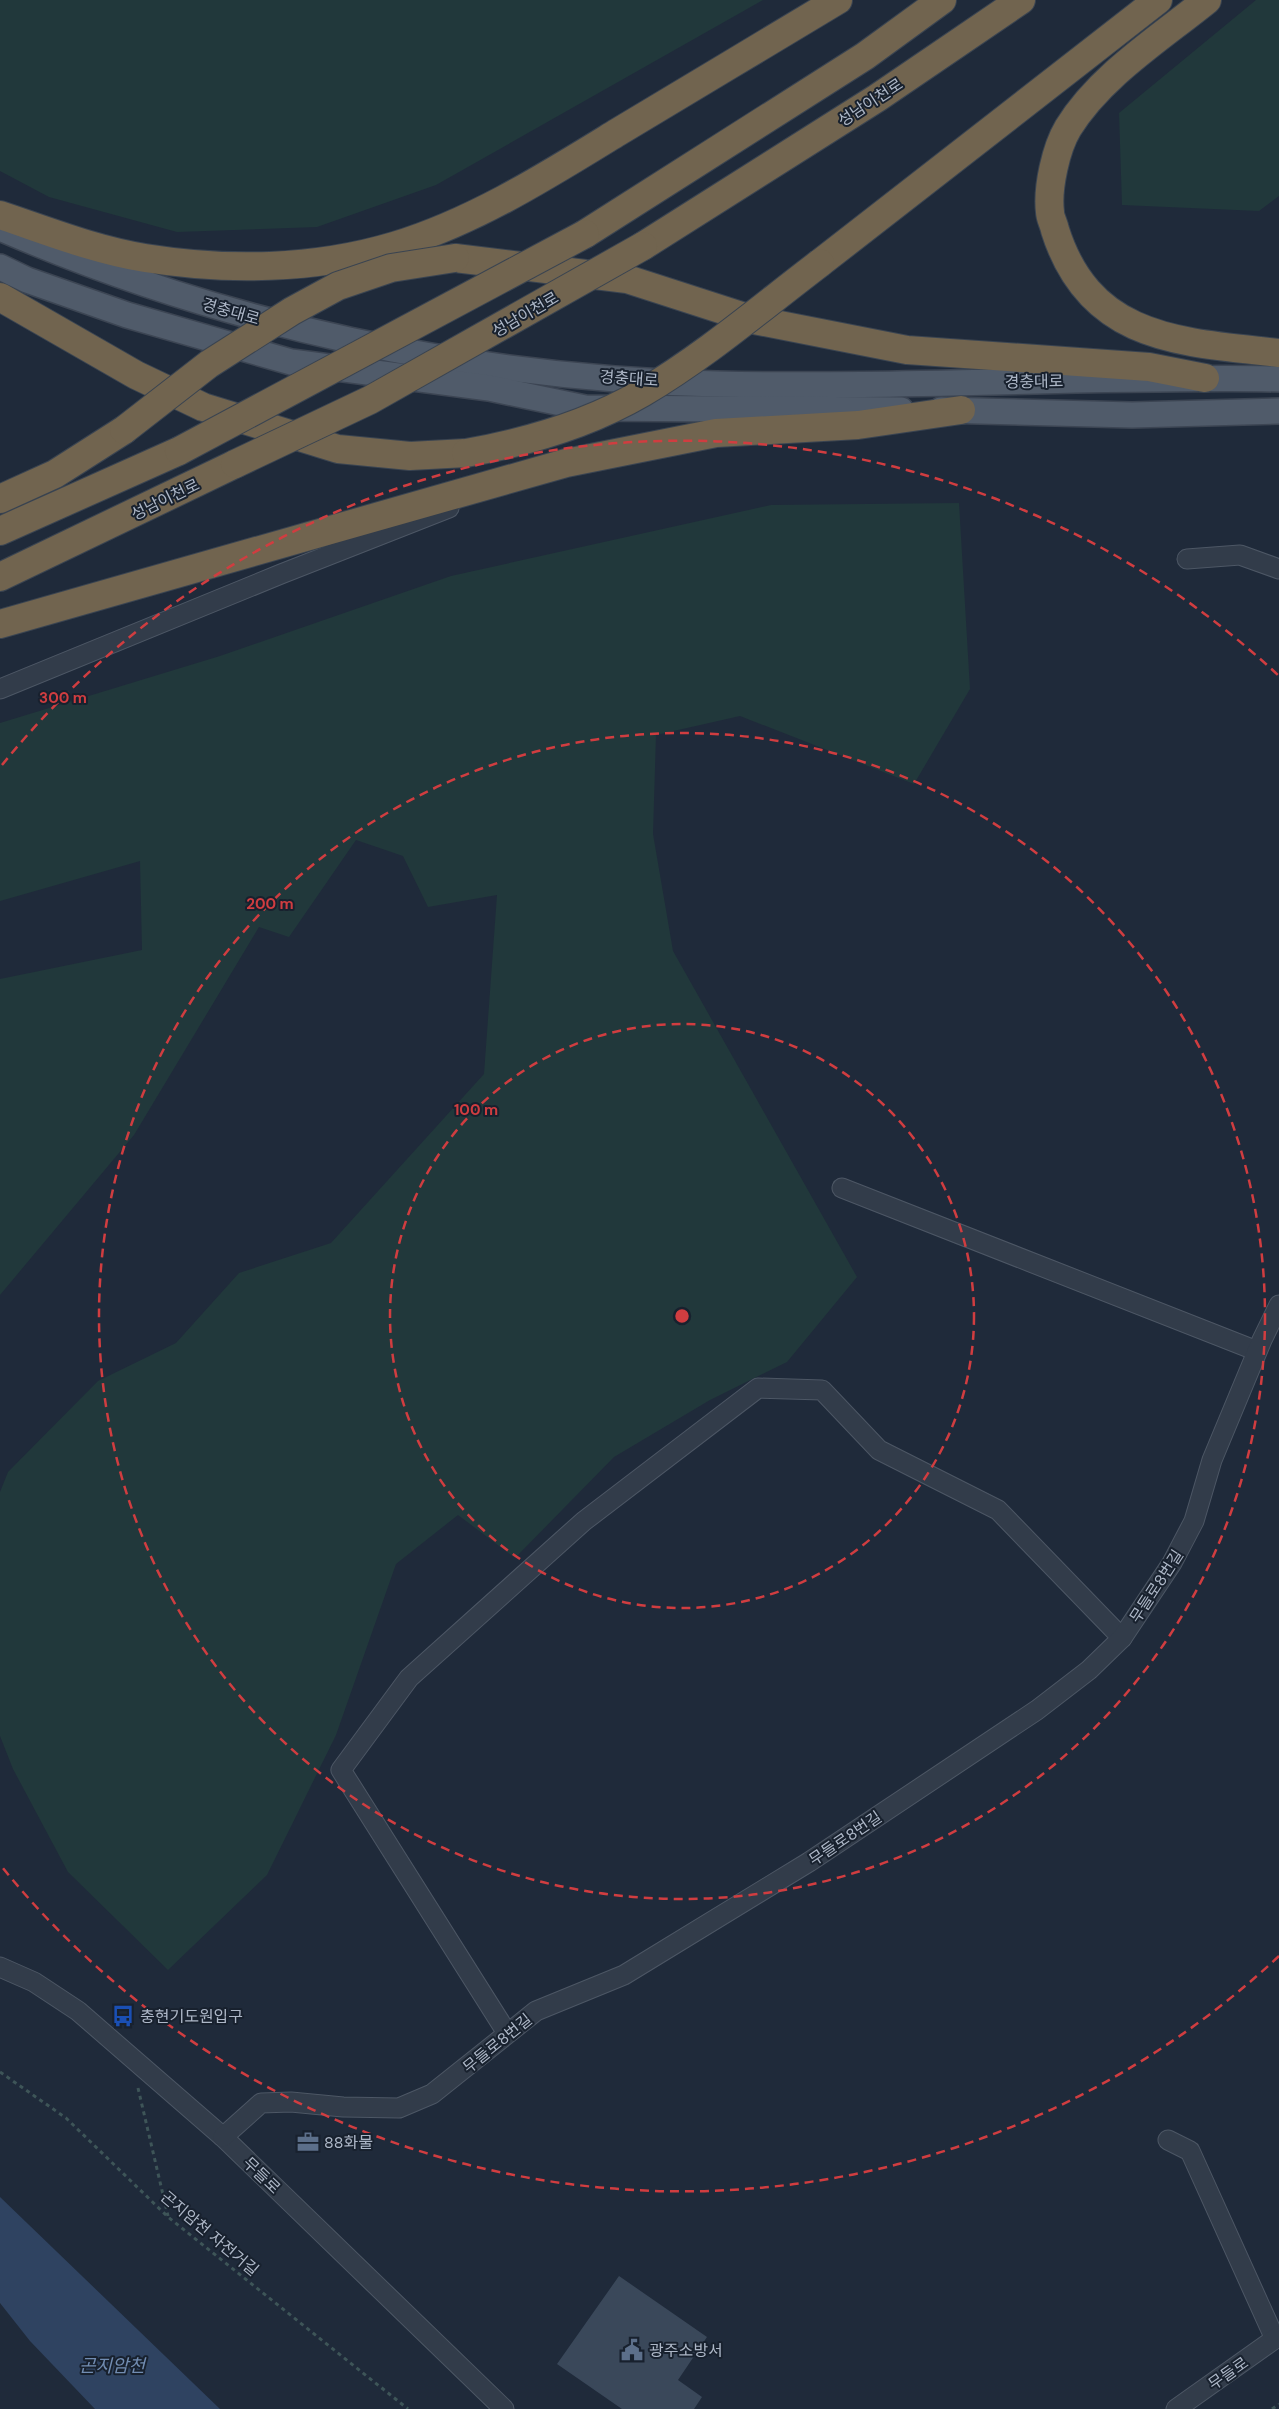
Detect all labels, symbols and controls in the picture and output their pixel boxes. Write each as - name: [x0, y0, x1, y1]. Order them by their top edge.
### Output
- street label: 성남이천로: [834, 73, 907, 131]
- street label: 성남이천로: [488, 287, 563, 342]
- street label: 경충대로: [200, 293, 262, 330]
- street label: 경충대로: [599, 366, 659, 391]
- street label: 경충대로: [1004, 370, 1064, 393]
- street label: 성남이천로: [128, 474, 203, 525]
- text: 300 m: [39, 688, 87, 708]
- text: 200 m: [246, 894, 294, 914]
- text: 100 m: [454, 1100, 498, 1120]
- centre of rings: [673, 1307, 691, 1325]
- street label: 무들로8번길: [1125, 1546, 1188, 1627]
- street label: 무들로8번길: [805, 1806, 886, 1870]
- bus stop icon: 충현기도원입구: [110, 2003, 136, 2029]
- place label: 충현기도원입구: [140, 2006, 243, 2027]
- street label: 무들로8번길: [458, 2009, 536, 2078]
- office icon: 88화물: [295, 2129, 321, 2155]
- place label: 88화물: [324, 2132, 373, 2153]
- street label: 무들로: [238, 2152, 285, 2198]
- street label: 곤지암천 자전거길: [156, 2186, 263, 2281]
- public building icon: 광주소방서: [619, 2337, 645, 2363]
- place label: 광주소방서: [649, 2340, 723, 2361]
- street label: 무들로: [1204, 2352, 1253, 2395]
- water label: 곤지암천: [79, 2354, 148, 2378]

